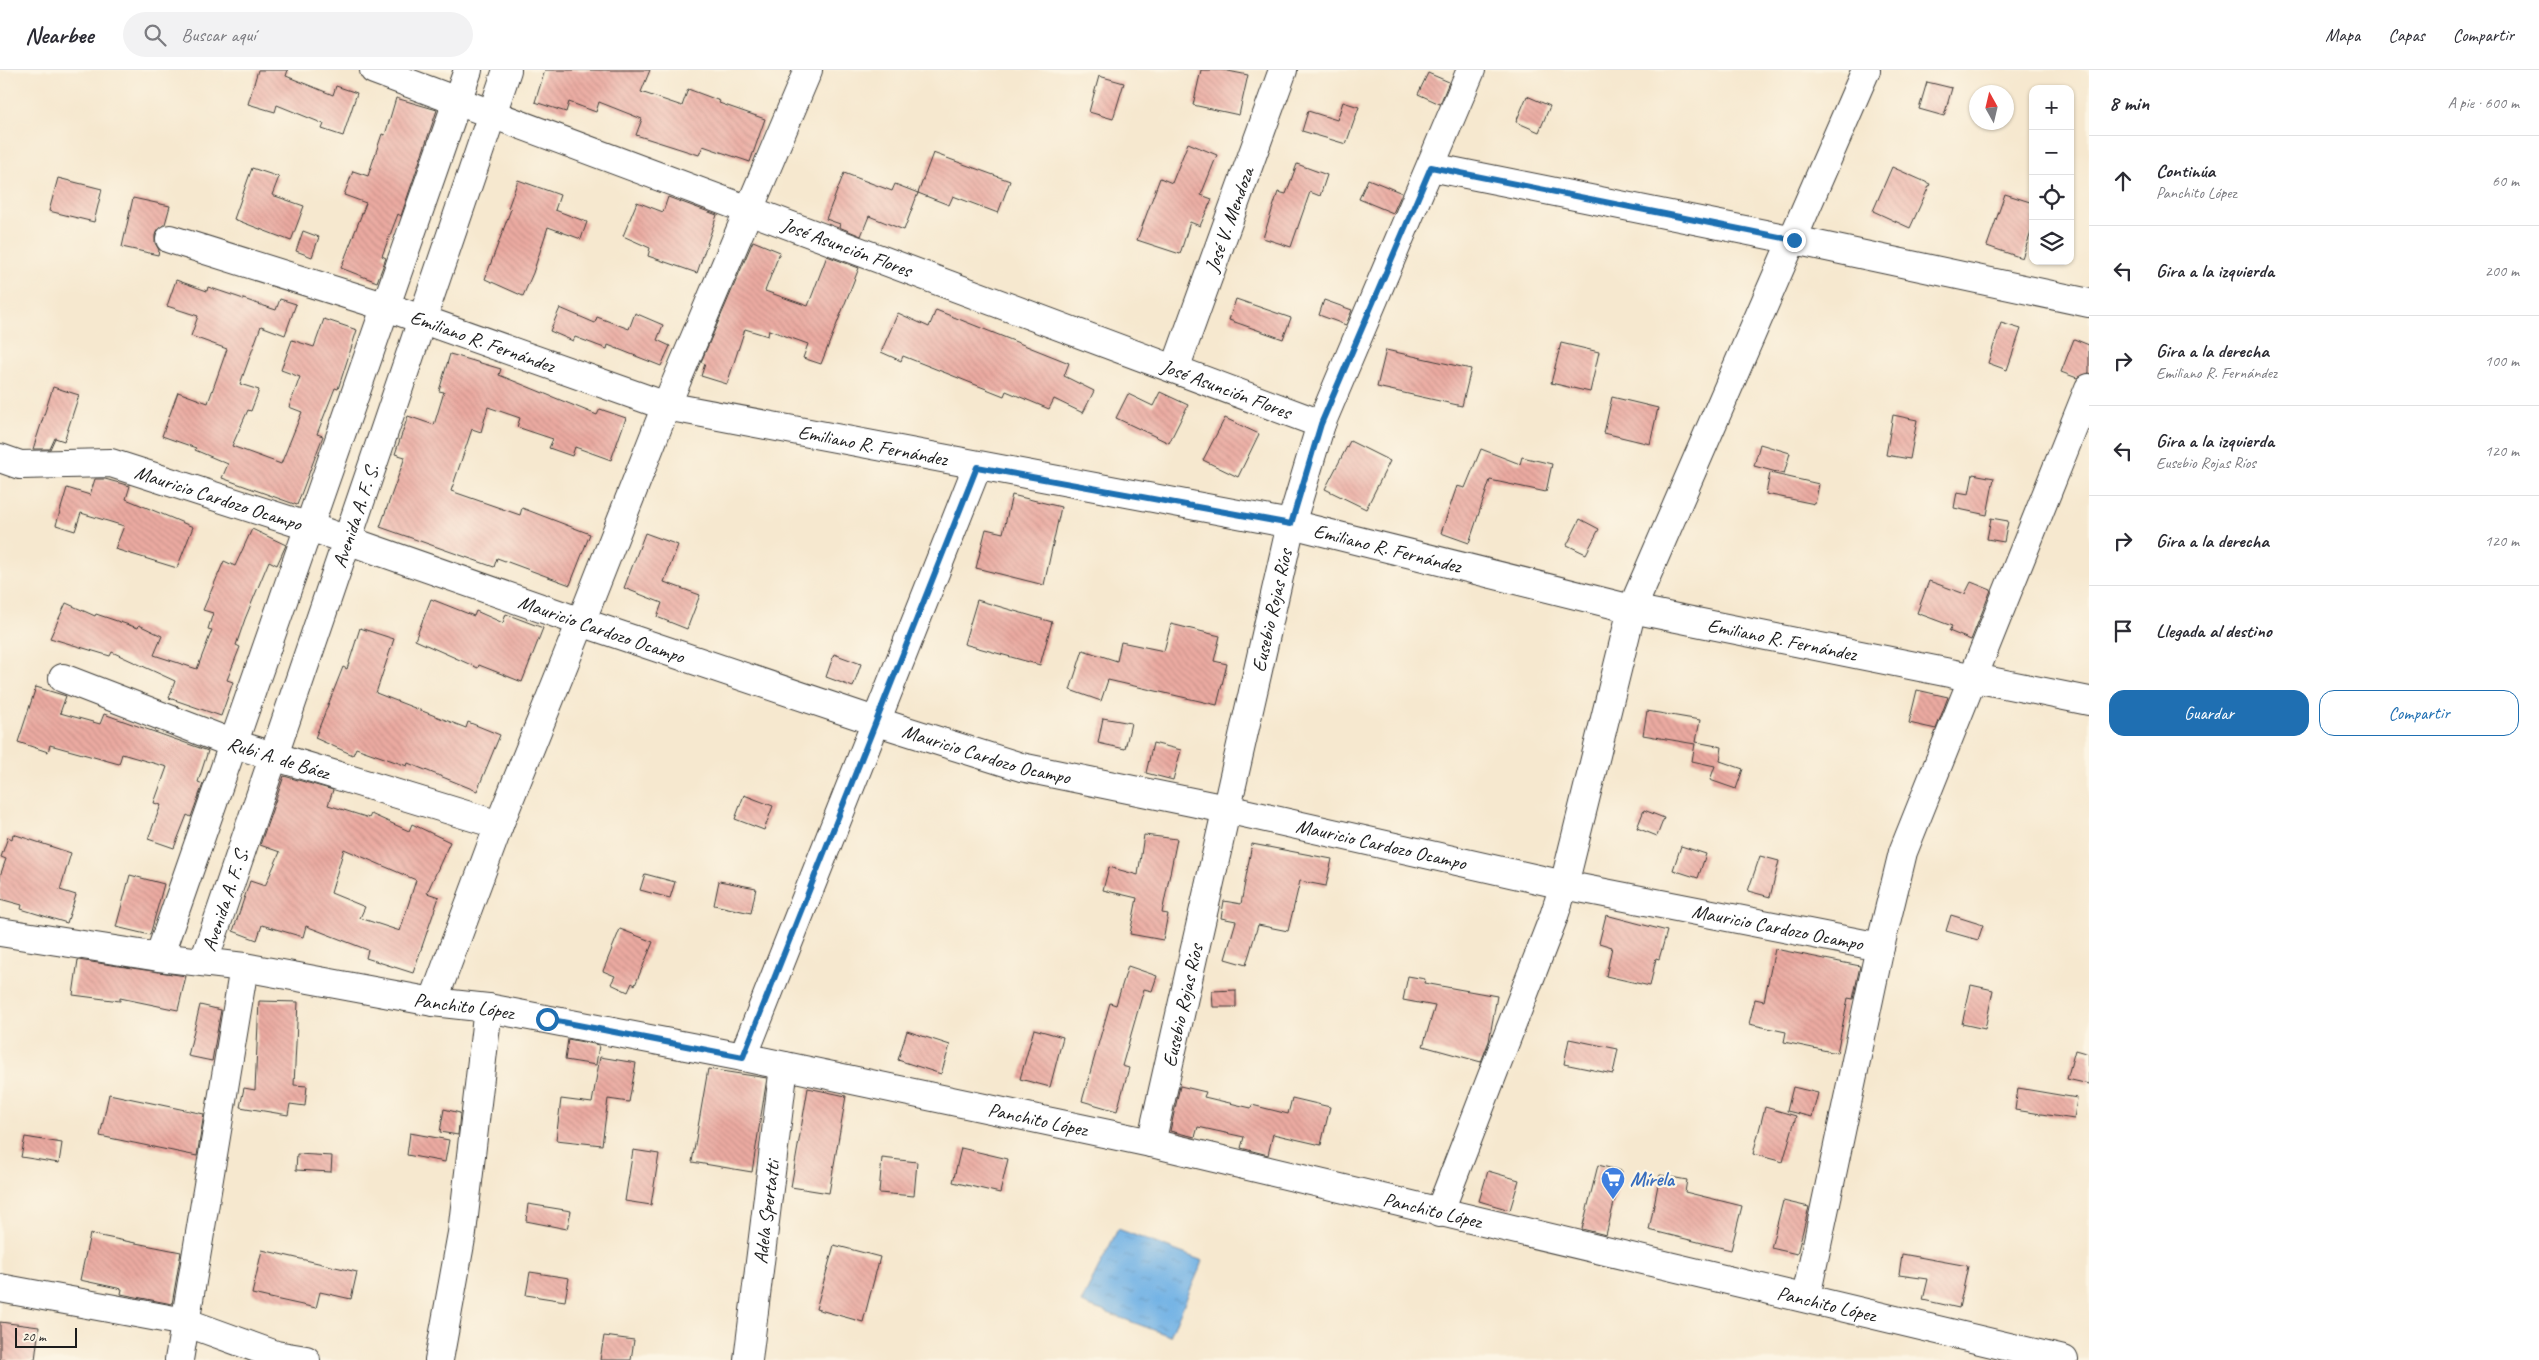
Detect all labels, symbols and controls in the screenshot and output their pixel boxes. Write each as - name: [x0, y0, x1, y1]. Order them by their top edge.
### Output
- search box: [123, 12, 473, 57]
- text: Nearbee: [25, 20, 93, 50]
- icon: search: [141, 21, 169, 49]
- text: Buscar aquí: [181, 23, 256, 47]
- text: Mapa: [2325, 24, 2360, 46]
- text: Capas: [2388, 24, 2425, 46]
- text: Compartir: [2453, 24, 2514, 46]
- north arrow: [1969, 85, 2014, 130]
- map controls: [2029, 85, 2074, 265]
- button: +: [2029, 85, 2074, 130]
- text: 8 min: [2109, 90, 2149, 116]
- text: A pie · 600 m: [2448, 93, 2519, 113]
- button: −: [2029, 130, 2074, 175]
- text: Continúa: [2156, 159, 2215, 183]
- street label: José V. Mendoza: [1198, 162, 1260, 276]
- icon: ahead: [2109, 167, 2137, 195]
- text: 60 m: [2492, 171, 2519, 191]
- button: locate: [2029, 175, 2074, 220]
- text: Panchito López: [2156, 183, 2236, 203]
- street label: José Asunción Flores: [778, 211, 917, 283]
- button: layers: [2029, 220, 2074, 265]
- route end: [1783, 229, 1806, 252]
- icon: left: [2109, 257, 2137, 285]
- text: Gira a la izquierda: [2156, 259, 2274, 283]
- text: 200 m: [2485, 261, 2519, 281]
- street label: Emiliano R. Fernández: [407, 304, 560, 379]
- text: Gira a la derecha: [2156, 339, 2269, 363]
- icon: right: [2109, 347, 2137, 375]
- text: 100 m: [2485, 351, 2519, 371]
- street label: José Asunción Flores: [1157, 353, 1297, 425]
- text: Emiliano R. Fernández: [2156, 363, 2277, 383]
- street label: Emiliano R. Fernández: [796, 419, 951, 472]
- text: Gira a la izquierda: [2156, 429, 2274, 453]
- icon: left: [2109, 437, 2137, 465]
- text: 120 m: [2485, 441, 2519, 461]
- text: Eusebio Rojas Ríos: [2156, 453, 2256, 473]
- street label: Mauricio Cardozo Ocampo: [132, 459, 306, 536]
- street label: Avenida A. F. S.: [326, 461, 385, 571]
- street label: Emiliano R. Fernández: [1311, 518, 1466, 579]
- icon: right: [2109, 527, 2137, 555]
- text: Gira a la derecha: [2156, 529, 2269, 553]
- text: 120 m: [2485, 531, 2519, 551]
- street label: Eusebio Rojas Ríos: [1245, 545, 1298, 674]
- street label: Mauricio Cardozo Ocampo: [515, 589, 689, 669]
- street label: Emiliano R. Fernández: [1705, 612, 1860, 667]
- icon: arrive: [2109, 617, 2137, 645]
- text: Llegada al destino: [2156, 619, 2272, 643]
- button: Guardar: [2109, 690, 2309, 736]
- button: Compartir: [2319, 690, 2519, 736]
- street label: Mauricio Cardozo Ocampo: [899, 718, 1074, 789]
- street label: Rubi A. de Báez: [224, 730, 335, 786]
- street label: Mauricio Cardozo Ocampo: [1294, 813, 1470, 875]
- street label: Avenida A. F. S.: [196, 844, 254, 954]
- street label: Mauricio Cardozo Ocampo: [1690, 898, 1866, 956]
- street label: Eusebio Rojas Ríos: [1156, 940, 1209, 1069]
- street label: Panchito López: [412, 986, 518, 1026]
- route start: [536, 1008, 559, 1031]
- street label: Panchito López: [986, 1097, 1091, 1142]
- street label: Adela Spertatti: [747, 1157, 785, 1265]
- supermarket icon: Mírela: [1600, 1166, 1626, 1200]
- place label: Mírela: [1630, 1167, 1676, 1192]
- street label: Panchito López: [1381, 1186, 1486, 1234]
- street label: Panchito López: [1775, 1280, 1880, 1328]
- scale bar: [15, 1325, 78, 1348]
- text: 20 m: [22, 1328, 46, 1345]

